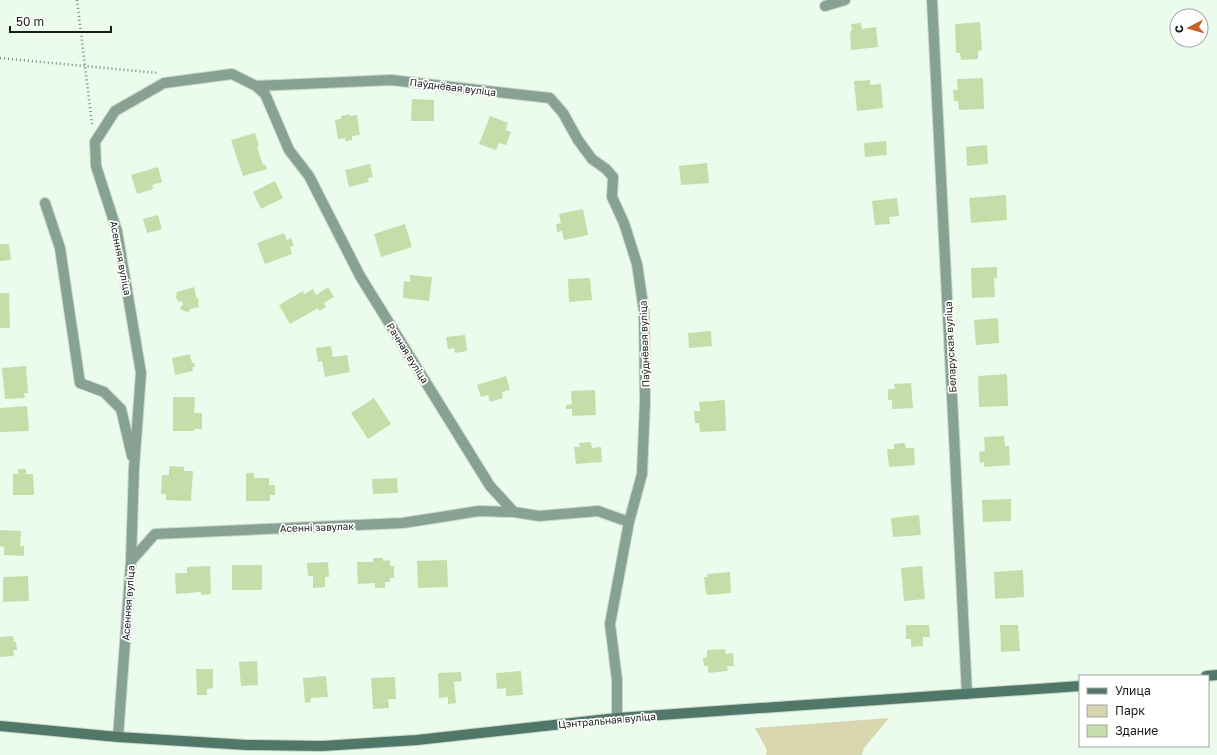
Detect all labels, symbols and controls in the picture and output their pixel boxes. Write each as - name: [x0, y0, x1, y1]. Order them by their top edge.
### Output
- scale bar: [10, 8, 111, 34]
- north arrow: [1169, 8, 1209, 48]
- text: 50 m: [16, 14, 44, 29]
- text: С: [1172, 24, 1185, 34]
- street label: Паўднёвая вуліца: [409, 76, 497, 98]
- street label: Асенняя вуліца: [108, 220, 134, 296]
- street label: Паўднёвая вуліца: [636, 300, 652, 388]
- street label: Беларуская вуліца: [942, 301, 958, 393]
- street label: Рачная вуліца: [385, 321, 431, 385]
- street label: Асенні завулак: [280, 520, 355, 534]
- street label: Асенняя вуліца: [119, 565, 137, 641]
- legend: [1079, 675, 1209, 747]
- text: Улица: [1115, 683, 1151, 698]
- text: Парк: [1115, 703, 1145, 718]
- street label: Цэнтральная вуліца: [558, 710, 656, 730]
- text: Здание: [1115, 723, 1158, 738]

